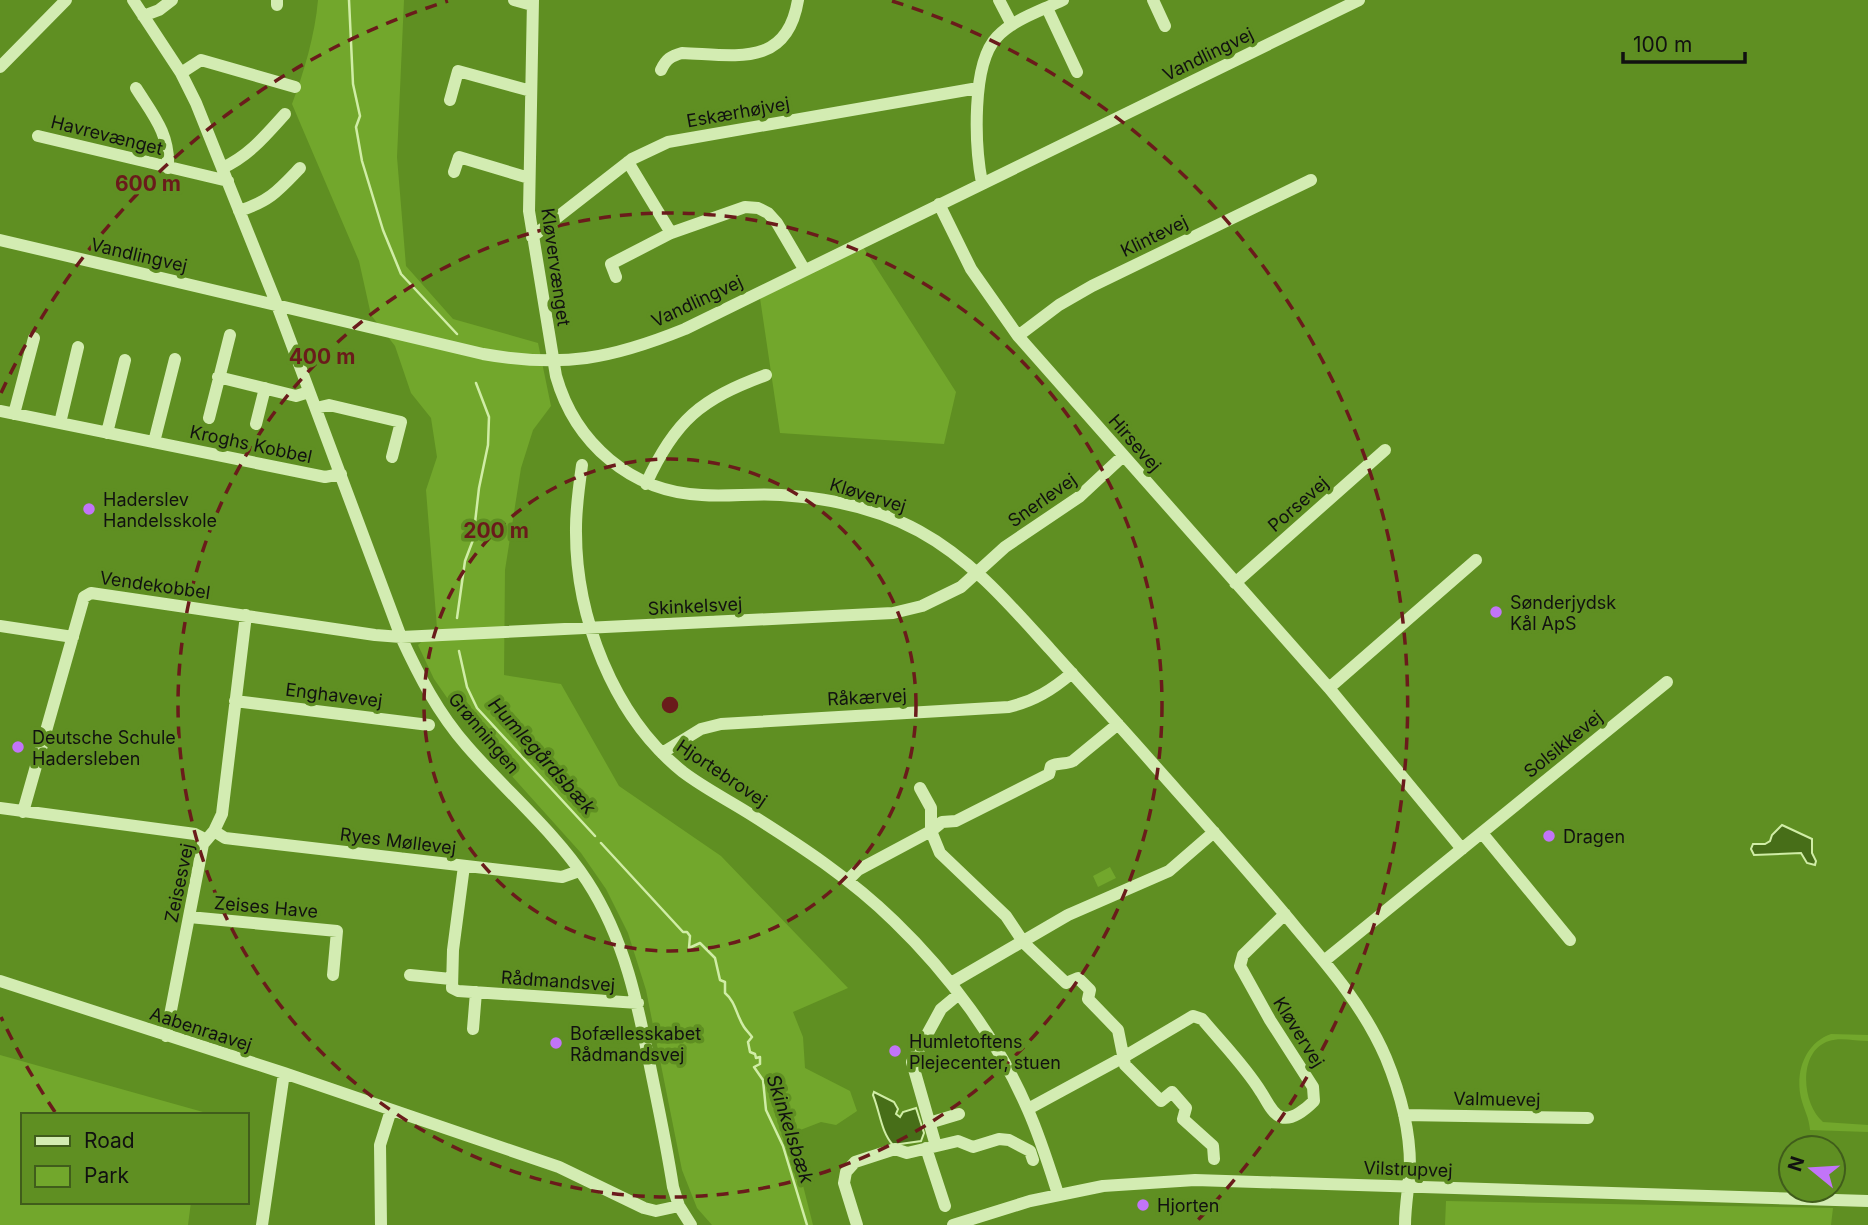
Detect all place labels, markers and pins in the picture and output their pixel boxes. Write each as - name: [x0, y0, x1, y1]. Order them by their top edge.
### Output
- place label: Haderslev Handelsskole: [103, 489, 217, 531]
- marker: Haderslev Handelsskole: [81, 501, 97, 517]
- place label: Sønderjydsk Kål ApS: [1510, 592, 1616, 634]
- marker: Sønderjydsk Kål ApS: [1488, 604, 1504, 620]
- centre of rings: [658, 693, 682, 717]
- place label: Deutsche Schule Hadersleben: [32, 727, 176, 769]
- marker: Deutsche Schule Hadersleben: [10, 739, 26, 755]
- place label: Dragen: [1563, 826, 1625, 847]
- marker: Dragen: [1541, 828, 1557, 844]
- place label: Bofællesskabet Rådmandsvej: [570, 1023, 701, 1065]
- place label: Humletoftens Plejecenter, stuen: [909, 1031, 1061, 1073]
- marker: Bofællesskabet Rådmandsvej: [548, 1035, 564, 1051]
- marker: Humletoftens Plejecenter, stuen: [887, 1043, 903, 1059]
- place label: Hjorten: [1157, 1195, 1219, 1216]
- marker: Hjorten: [1135, 1197, 1151, 1213]

